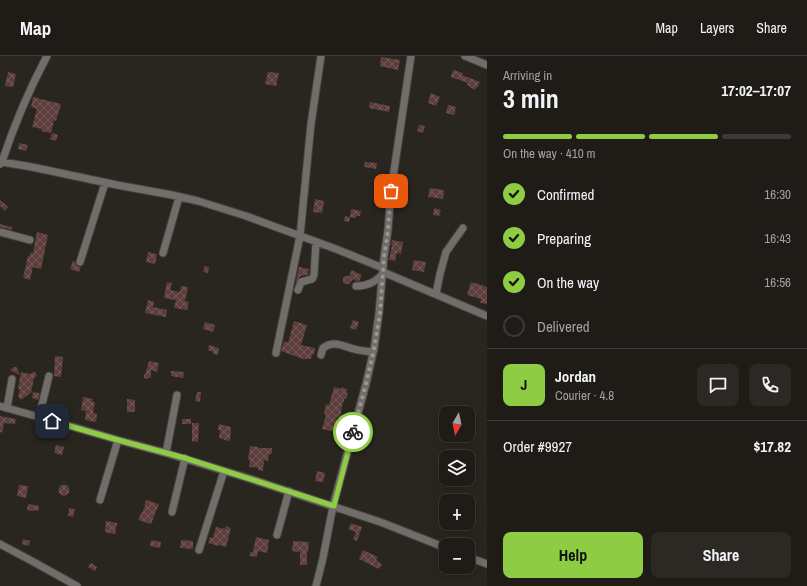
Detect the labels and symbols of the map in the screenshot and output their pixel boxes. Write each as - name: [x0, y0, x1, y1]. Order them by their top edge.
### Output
- pin: [374, 174, 408, 208]
- pin: [35, 404, 69, 438]
- north arrow: [439, 406, 475, 442]
- courier: [333, 412, 373, 452]

